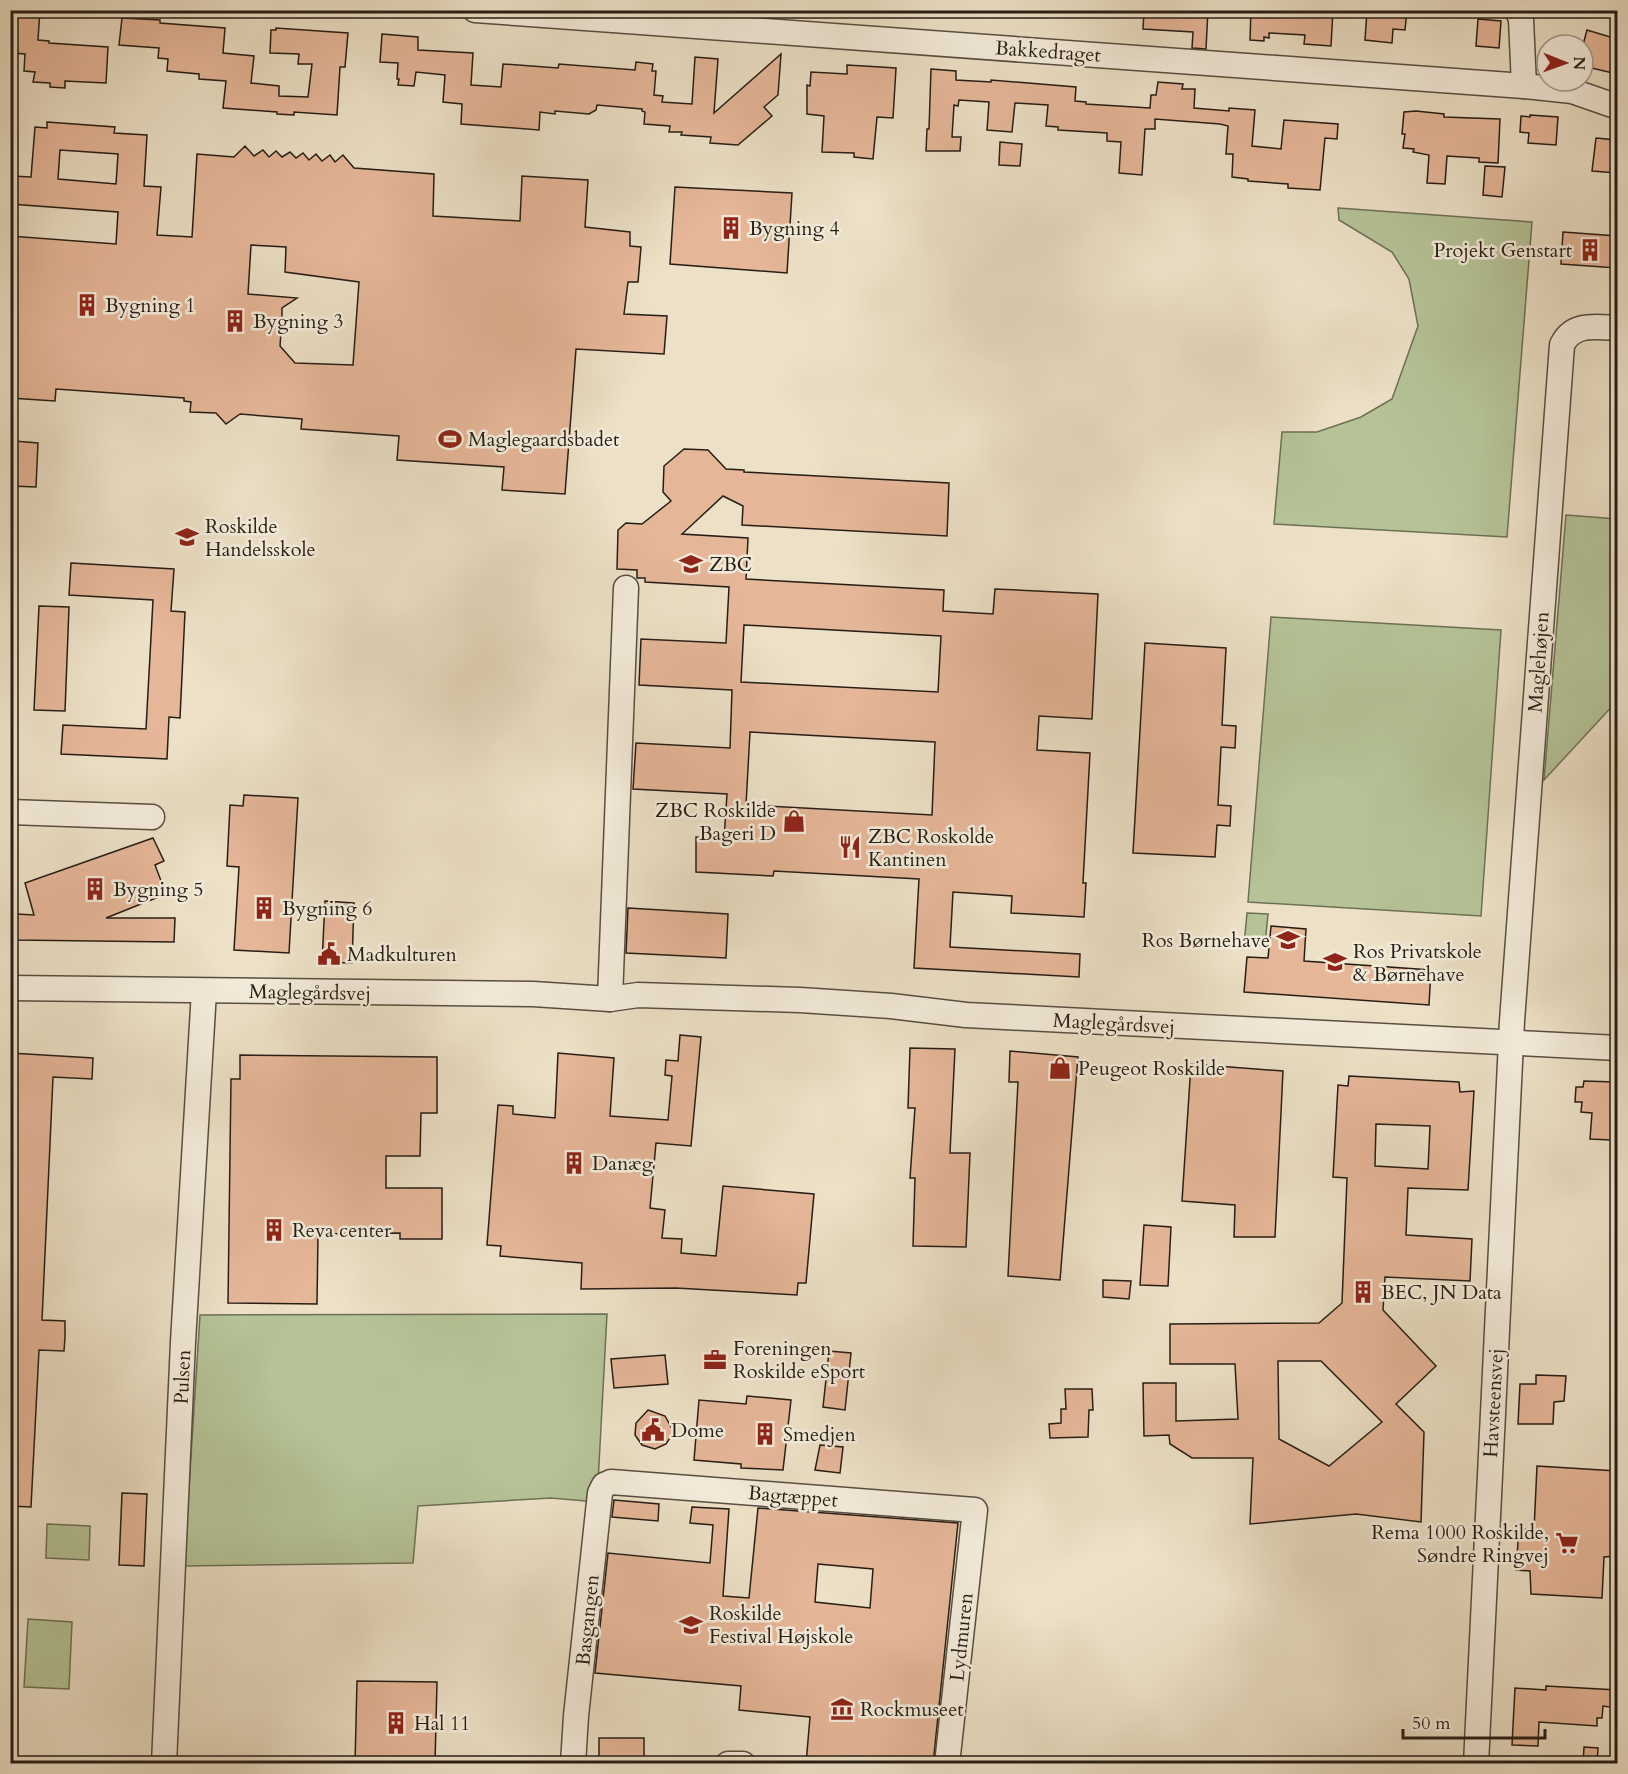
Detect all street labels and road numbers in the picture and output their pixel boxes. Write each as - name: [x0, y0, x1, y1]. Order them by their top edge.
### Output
- street label: Bakkedraget: [994, 34, 1102, 69]
- street label: Maglehøjen: [1522, 610, 1556, 713]
- street label: Maglegårdsvej: [249, 978, 371, 1007]
- street label: Maglegårdsvej: [1052, 1007, 1176, 1040]
- street label: Pulsen: [168, 1348, 197, 1405]
- street label: Havsteensvej: [1477, 1348, 1510, 1458]
- street label: Bagtæppet: [747, 1479, 840, 1514]
- street label: Basgangen: [569, 1572, 606, 1667]
- street label: Lydmuren: [943, 1591, 980, 1683]

